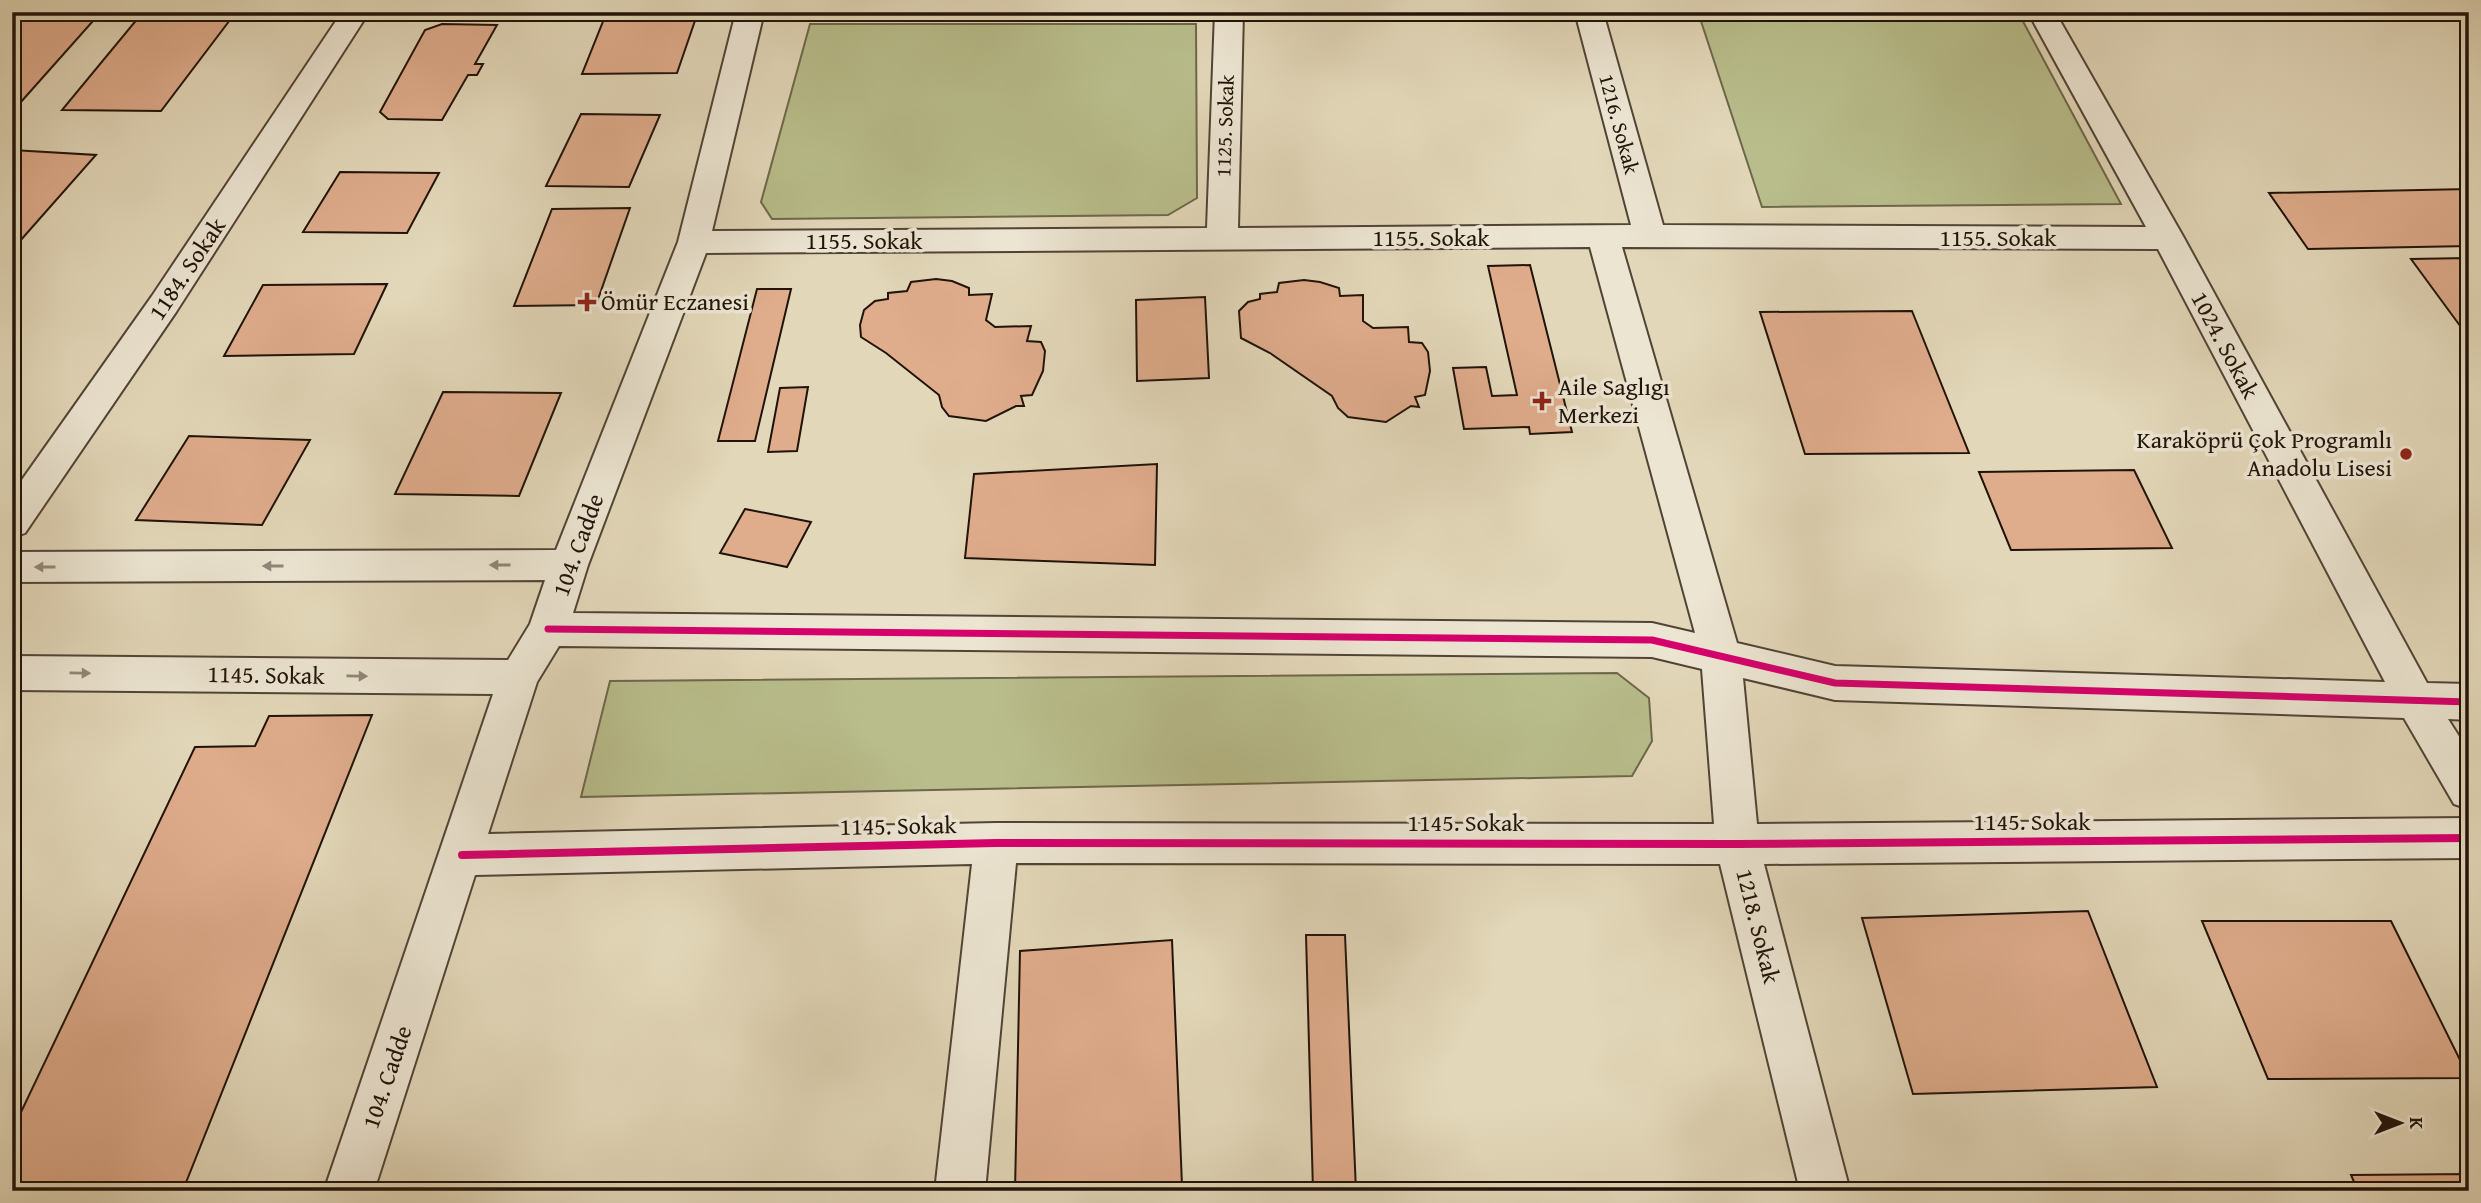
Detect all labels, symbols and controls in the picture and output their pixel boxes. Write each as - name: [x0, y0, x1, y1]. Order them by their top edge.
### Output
- street label: 1216. Sokak: [1591, 70, 1648, 178]
- street label: 1125. Sokak: [1207, 74, 1242, 178]
- street label: 1184. Sokak: [139, 210, 234, 327]
- street label: 1155. Sokak: [1372, 220, 1490, 255]
- street label: 1155. Sokak: [1939, 220, 2057, 255]
- street label: 1155. Sokak: [805, 223, 923, 258]
- place label: Ömür Eczanesi: [601, 284, 749, 319]
- street label: 1024. Sokak: [2183, 285, 2269, 405]
- marker: Ömür Eczanesi: [579, 294, 595, 310]
- place label: Aile Saglıgı Merkezi: [1558, 369, 1670, 432]
- marker: Aile Saglıgı Merkezi: [1532, 391, 1552, 411]
- place label: Karaköprü Çok Programlı Anadolu Lisesi: [2136, 422, 2392, 485]
- marker: Karaköprü Çok Programlı Anadolu Lisesi: [2398, 446, 2414, 462]
- street label: 104. Cadde: [543, 489, 612, 601]
- one-way arrow: [489, 559, 511, 571]
- one-way arrow: [262, 560, 284, 572]
- one-way arrow: [34, 561, 56, 573]
- street label: 1145. Sokak: [207, 656, 326, 693]
- one-way arrow: [70, 667, 92, 679]
- one-way arrow: [346, 670, 368, 682]
- street label: 1145. Sokak: [1973, 804, 2091, 839]
- street label: 1145. Sokak: [1407, 805, 1525, 840]
- street label: 1145. Sokak: [839, 807, 958, 844]
- street label: 1218. Sokak: [1727, 865, 1790, 988]
- street label: 104. Cadde: [353, 1021, 420, 1133]
- north arrow: [2366, 1088, 2436, 1158]
- text: K: [2403, 1117, 2431, 1129]

